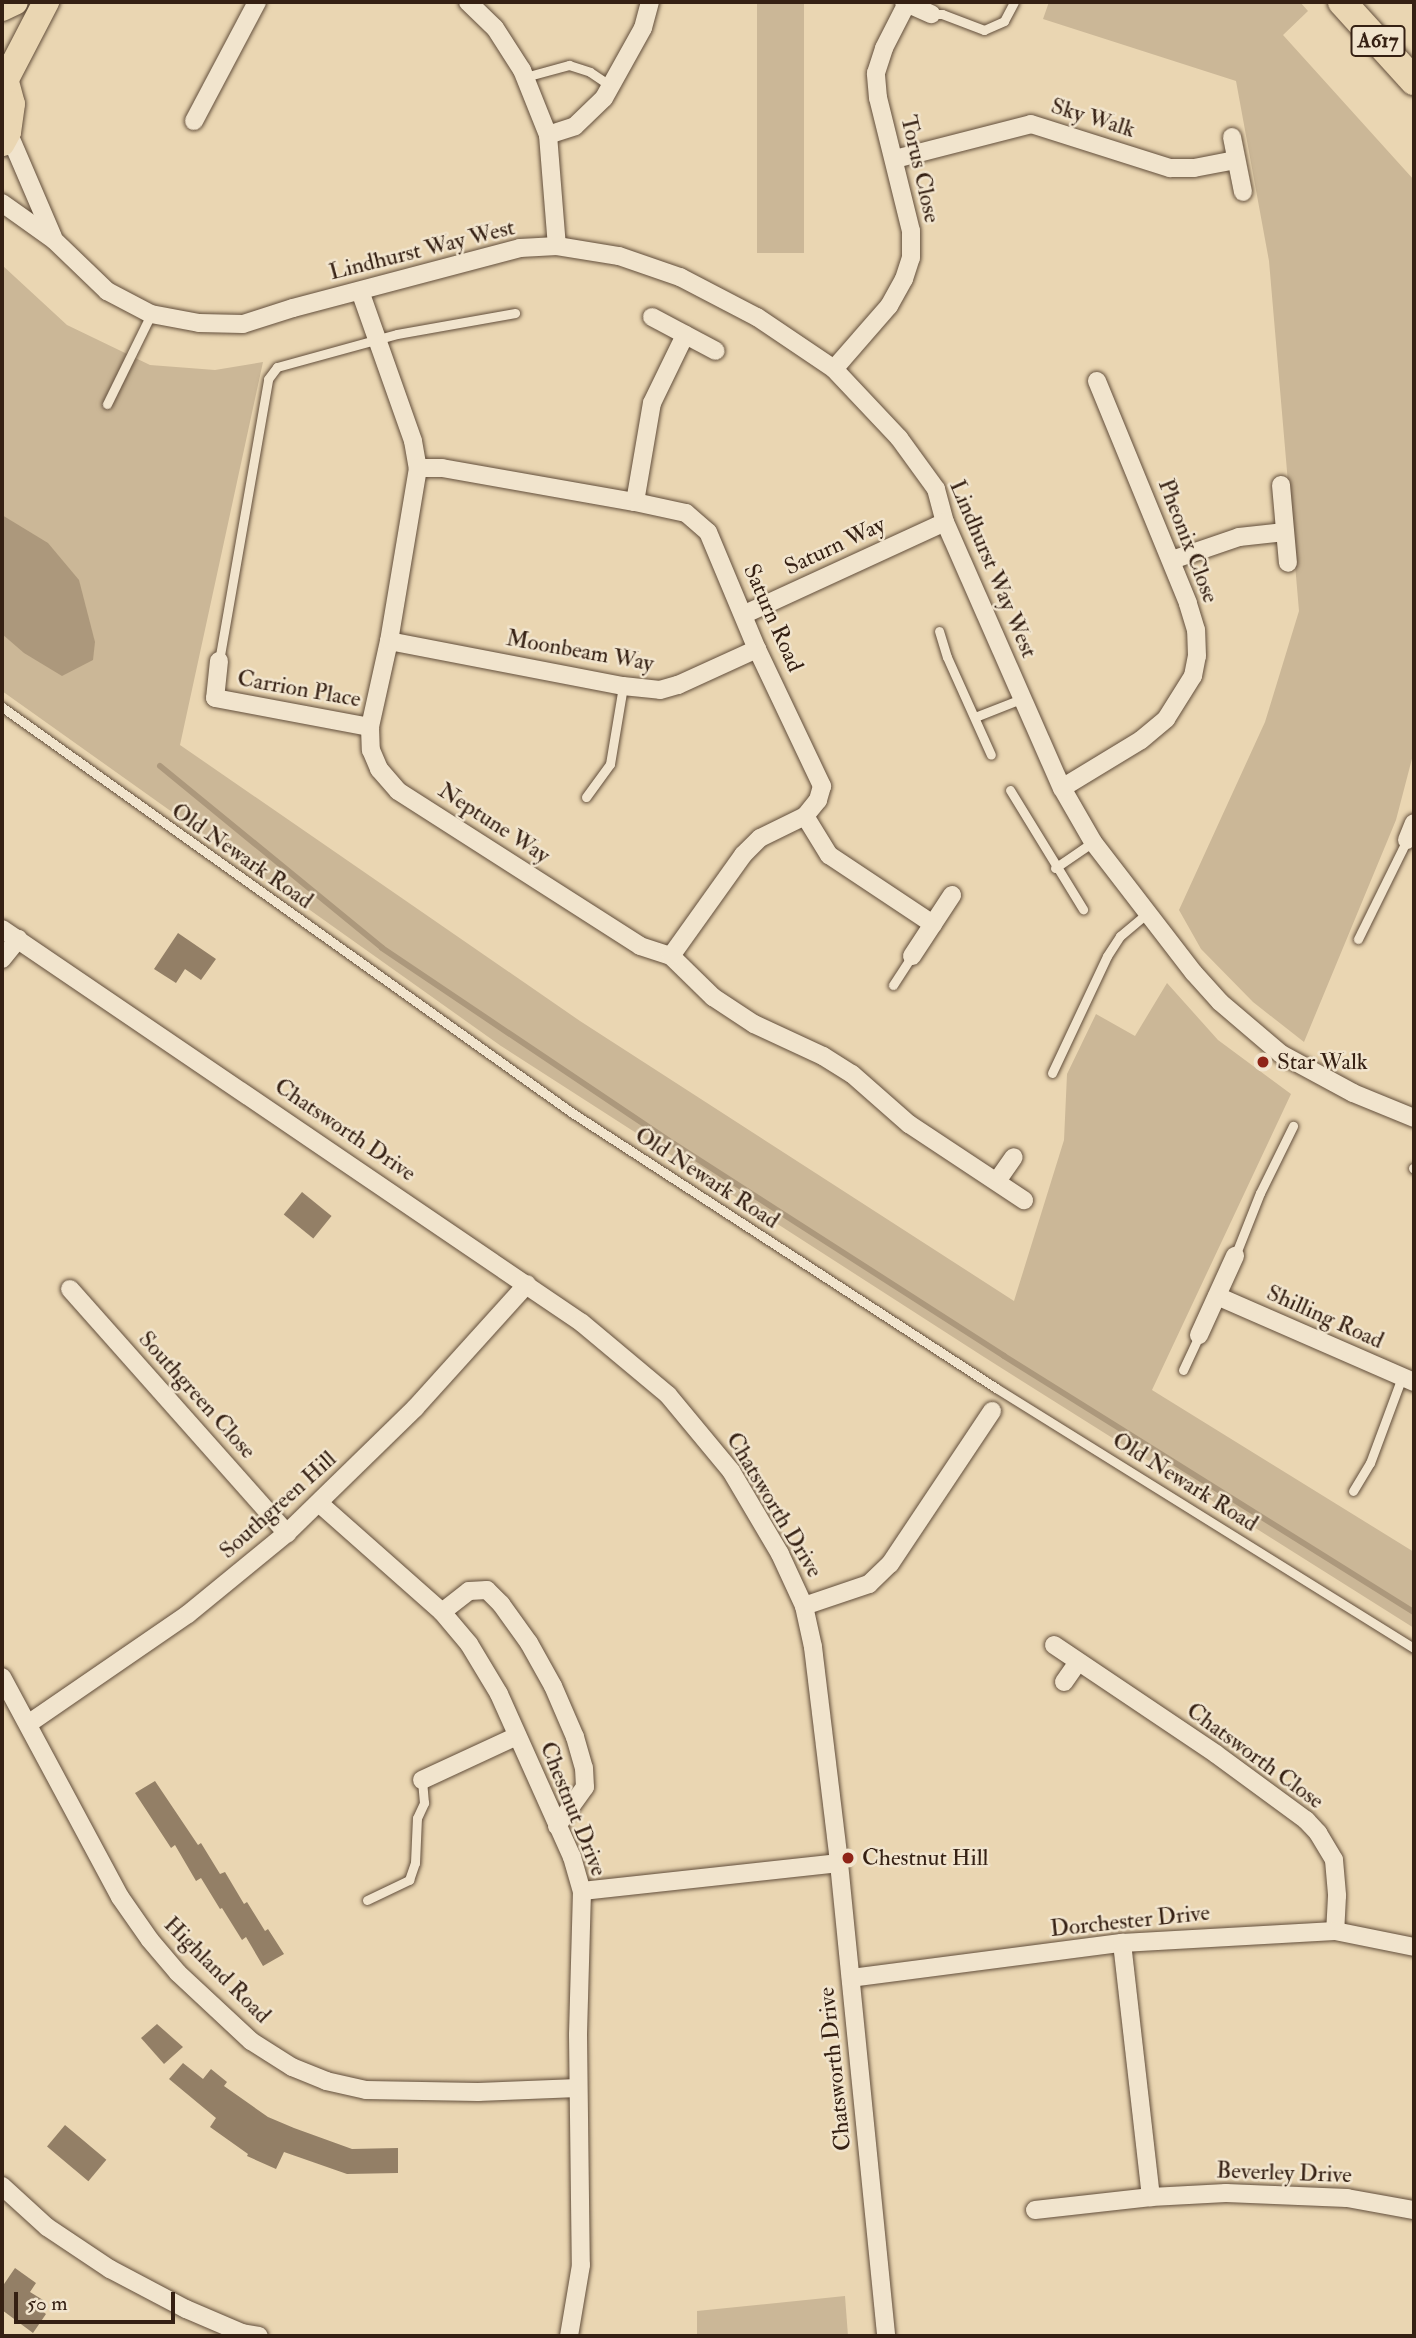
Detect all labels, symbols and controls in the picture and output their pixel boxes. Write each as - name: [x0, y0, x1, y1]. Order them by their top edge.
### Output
- road number: A617: [1350, 23, 1406, 58]
- street label: Sky Walk: [1048, 92, 1138, 144]
- street label: Torus Close: [894, 113, 946, 225]
- street label: Lindhurst Way West: [326, 214, 518, 286]
- street label: Pheonix Close: [1152, 475, 1224, 607]
- street label: Lindhurst Way West: [943, 476, 1043, 662]
- street label: Saturn Way: [780, 511, 890, 581]
- street label: Saturn Road: [737, 560, 809, 676]
- street label: Moonbeam Way: [504, 624, 656, 678]
- street label: Carrion Place: [235, 665, 363, 713]
- street label: Neptune Way: [433, 777, 555, 869]
- street label: Old Newark Road: [166, 797, 318, 915]
- place label: Star Walk: [1277, 1048, 1368, 1076]
- marker: Star Walk: [1255, 1054, 1271, 1070]
- street label: Chatsworth Drive: [269, 1073, 421, 1187]
- street label: Old Newark Road: [630, 1121, 784, 1235]
- street label: Shilling Road: [1262, 1279, 1388, 1355]
- street label: Southgreen Close: [132, 1326, 262, 1464]
- street label: Old Newark Road: [1107, 1426, 1263, 1538]
- street label: Chatsworth Drive: [720, 1427, 828, 1583]
- street label: Southgreen Hill: [214, 1445, 342, 1565]
- street label: Chatsworth Close: [1181, 1697, 1329, 1815]
- street label: Chestnut Drive: [534, 1738, 612, 1880]
- place label: Chestnut Hill: [862, 1844, 988, 1872]
- marker: Chestnut Hill: [840, 1850, 856, 1866]
- street label: Dorchester Drive: [1049, 1899, 1211, 1943]
- street label: Highland Road: [158, 1911, 276, 2029]
- street label: Chatsworth Drive: [813, 1986, 857, 2152]
- street label: Beverley Drive: [1216, 2157, 1352, 2189]
- scale bar: [18, 2278, 178, 2322]
- text: 50 m: [27, 2290, 68, 2317]

